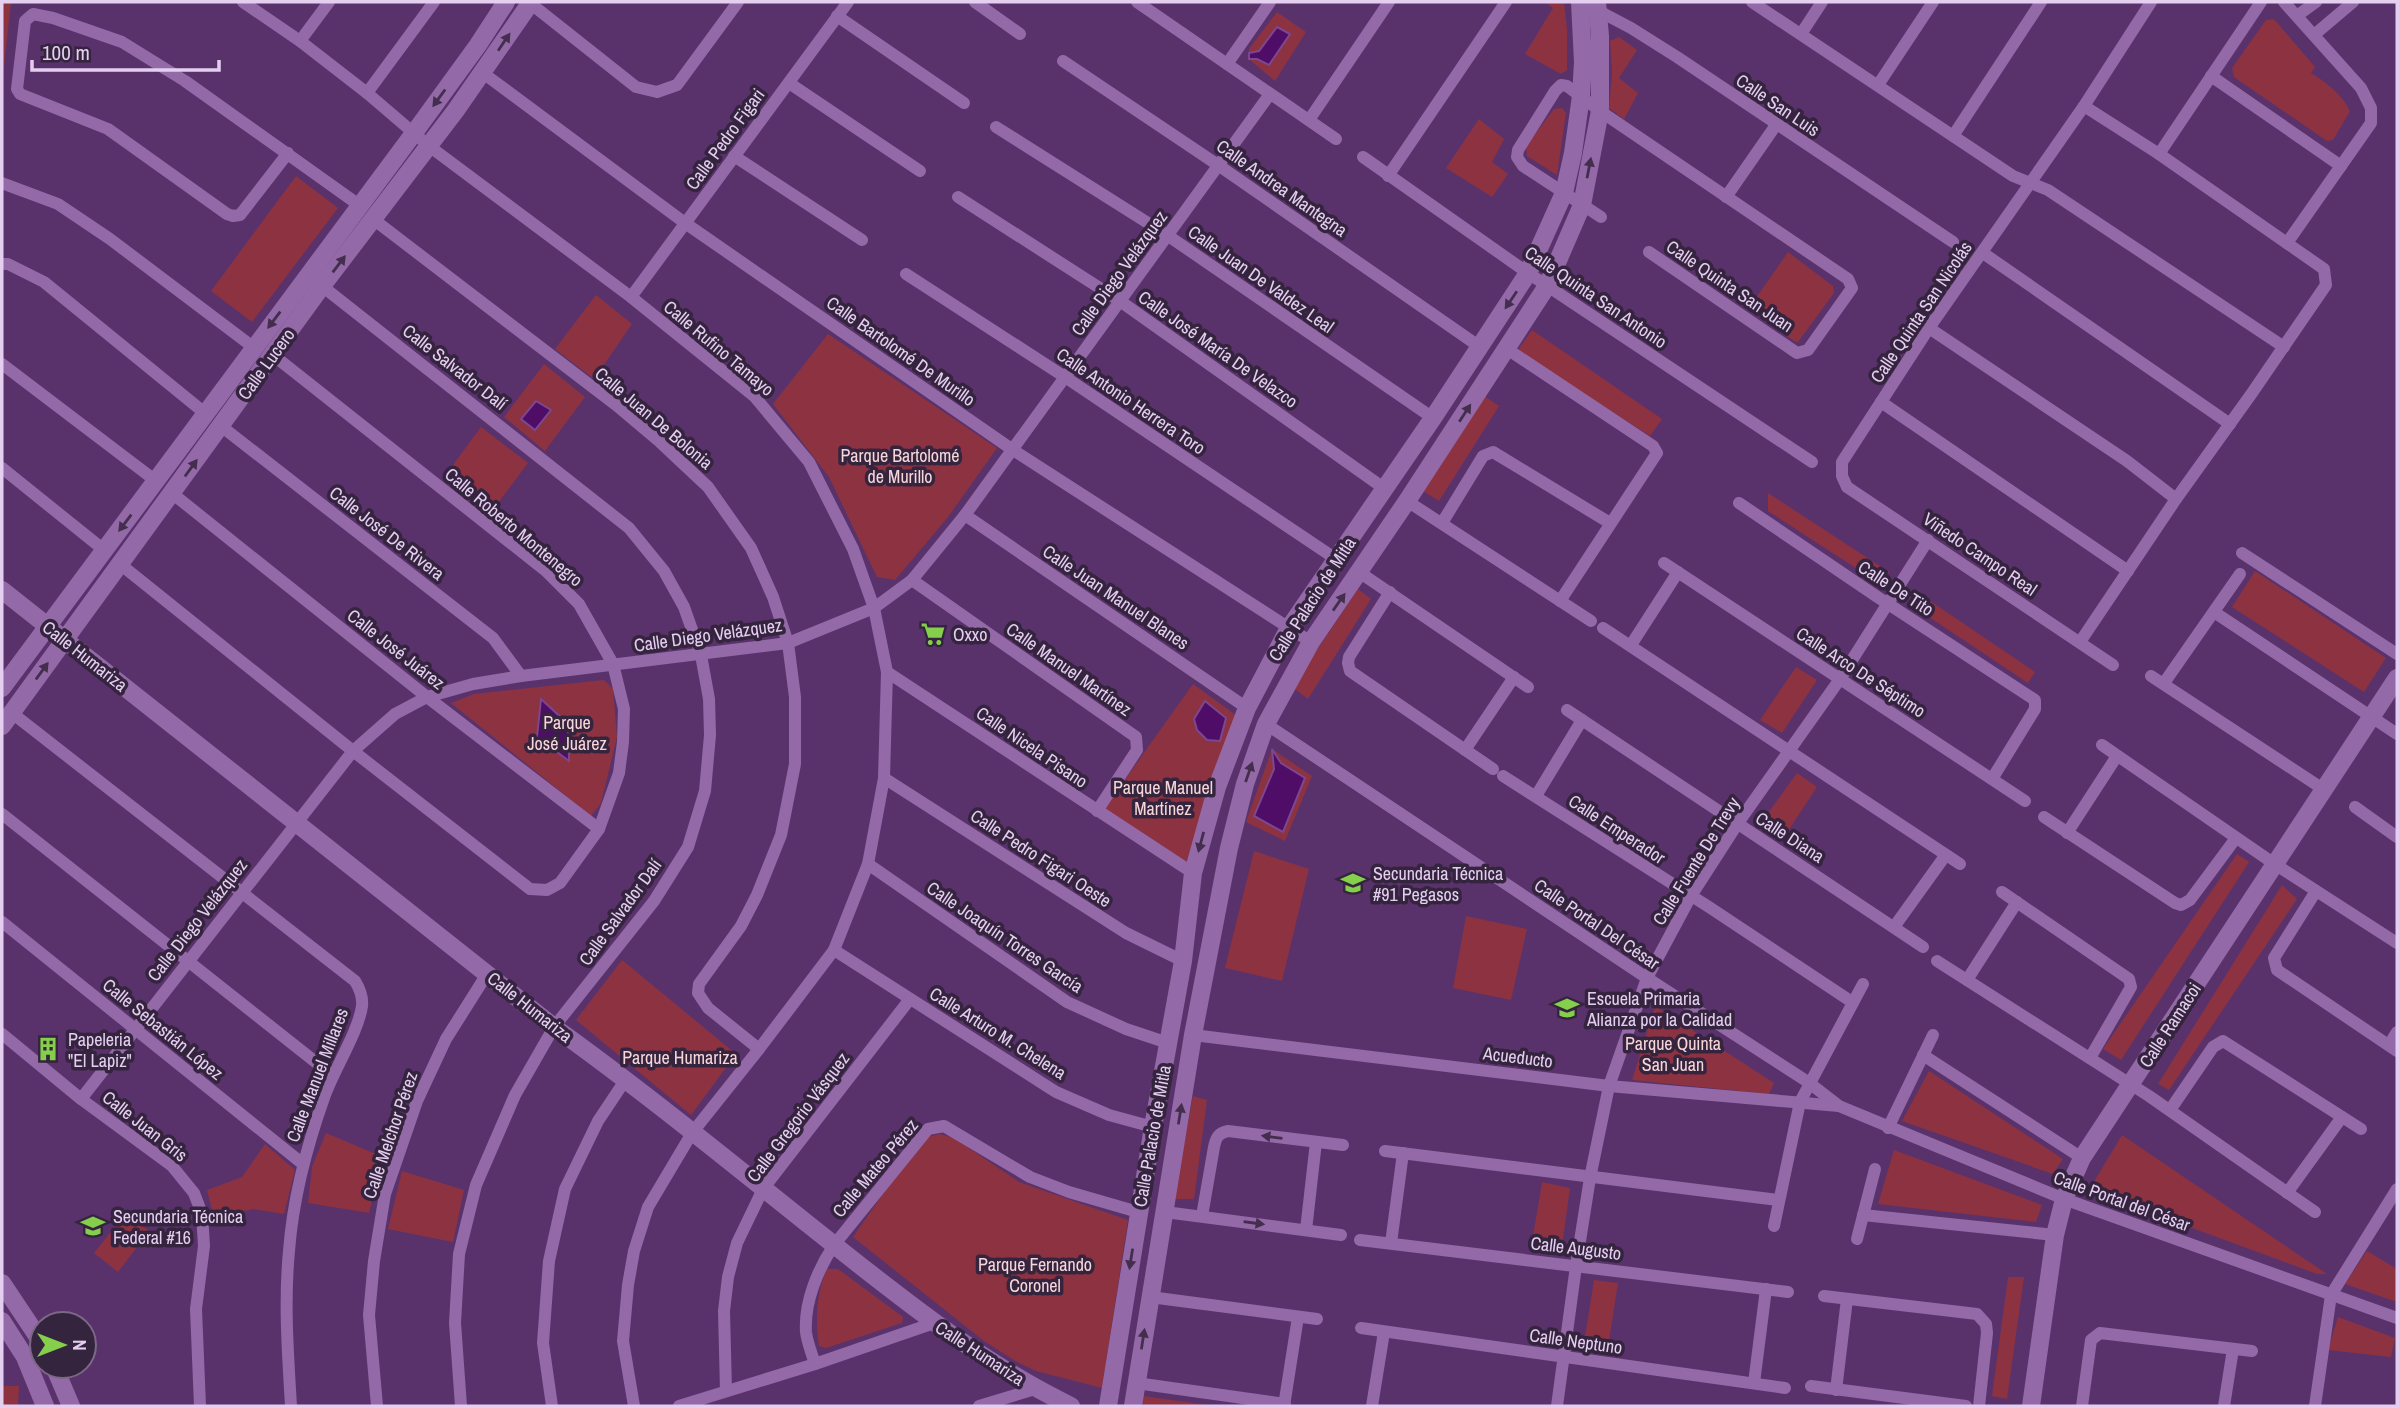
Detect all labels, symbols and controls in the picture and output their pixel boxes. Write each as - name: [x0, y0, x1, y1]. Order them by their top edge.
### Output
- scale bar: [32, 28, 219, 72]
- one-way arrow: [497, 33, 510, 52]
- text: 100 m: [42, 38, 90, 67]
- street label: Calle San Luis: [1731, 68, 1825, 142]
- street label: Calle Pedro Figari: [680, 83, 770, 195]
- one-way arrow: [432, 89, 446, 107]
- street label: Calle Andrea Mantegna: [1212, 134, 1352, 242]
- one-way arrow: [1584, 157, 1595, 179]
- street label: Calle Diego Velázquez: [1065, 205, 1173, 341]
- street label: Calle Juan De Valdez Leal: [1183, 219, 1339, 339]
- street label: Calle Quinta San Juan: [1661, 234, 1799, 338]
- street label: Calle Quinta San Nicolás: [1864, 236, 1978, 388]
- street label: Calle Quinta San Antonio: [1520, 240, 1672, 354]
- one-way arrow: [332, 255, 346, 273]
- street label: Calle José María De Velazco: [1133, 284, 1303, 414]
- street label: Calle Bartolomé De Murillo: [822, 290, 980, 412]
- one-way arrow: [1504, 290, 1517, 310]
- street label: Calle Rufino Tamayo: [658, 294, 780, 402]
- one-way arrow: [266, 310, 281, 328]
- street label: Calle Salvador Dalí: [398, 318, 513, 416]
- street label: Calle Lucero: [232, 323, 300, 405]
- street label: Calle Antonio Herrera Toro: [1052, 342, 1210, 460]
- street label: Calle Juan De Bolonia: [590, 361, 718, 475]
- one-way arrow: [1458, 403, 1471, 422]
- park label: Parque Bartolomé de Murillo: [841, 443, 959, 489]
- one-way arrow: [184, 459, 198, 477]
- street label: Calle Roberto Montenegro: [440, 462, 588, 592]
- street label: Calle José De Rivera: [324, 480, 450, 586]
- street label: Viñedo Campo Real: [1918, 507, 2042, 601]
- one-way arrow: [118, 514, 132, 532]
- street label: Calle Palacio de Mitla: [1262, 532, 1362, 666]
- street label: Calle Juan Manuel Blanes: [1038, 539, 1194, 655]
- street label: Calle De Tito: [1853, 554, 1939, 622]
- one-way arrow: [1332, 593, 1346, 611]
- street label: Calle José Juárez: [342, 603, 450, 695]
- street label: Calle Diego Velázquez: [632, 612, 784, 658]
- street label: Calle Humariza: [37, 615, 133, 697]
- street label: Calle Manuel Martínez: [1001, 616, 1137, 722]
- supermarket icon: Oxxo: [919, 620, 947, 648]
- street label: Calle Arco De Séptimo: [1792, 621, 1930, 723]
- place label: Oxxo: [953, 622, 987, 647]
- one-way arrow: [35, 662, 49, 680]
- street label: Calle Nicela Pisano: [971, 700, 1093, 794]
- park label: Parque José Juárez: [527, 710, 607, 756]
- one-way arrow: [1244, 761, 1255, 782]
- park label: Parque Manuel Martínez: [1113, 775, 1213, 821]
- street label: Calle Emperador: [1564, 788, 1670, 870]
- street label: Calle Fuente De Trevy: [1646, 792, 1746, 930]
- street label: Calle Pedro Figari Oeste: [966, 803, 1116, 913]
- street label: Calle Diana: [1751, 806, 1829, 868]
- one-way arrow: [1195, 831, 1206, 853]
- street label: Calle Diego Velázquez: [141, 853, 253, 987]
- street label: Calle Salvador Dalí: [573, 853, 668, 970]
- place label: Secundaria Técnica #91 Pegasos: [1373, 861, 1503, 907]
- school or university icon: Secundaria Técnica #91 Pegasos: [1339, 869, 1367, 897]
- street label: Calle Portal Del César: [1529, 873, 1665, 975]
- street label: Calle Joaquín Torres García: [922, 875, 1088, 999]
- street label: Calle Humariza: [482, 966, 578, 1048]
- street label: Calle Sebastián López: [97, 973, 229, 1085]
- street label: Calle Ramacoi: [2133, 978, 2207, 1072]
- street label: Calle Arturo M. Chelena: [925, 981, 1071, 1085]
- place label: Escuela Primaria Alianza por la Calidad: [1586, 986, 1732, 1032]
- school or university icon: Escuela Primaria Alianza por la Calidad: [1553, 994, 1581, 1022]
- street label: Calle Manuel Millares: [280, 1004, 354, 1146]
- place label: Papeleria "El Lapiz": [68, 1027, 132, 1073]
- park label: Parque Quinta San Juan: [1625, 1031, 1721, 1077]
- building icon: Papeleria "El Lapiz": [34, 1035, 62, 1063]
- street label: Acueducto: [1481, 1040, 1554, 1074]
- park label: Parque Humariza: [622, 1045, 738, 1070]
- street label: Calle Gregorio Vásquez: [741, 1047, 855, 1187]
- street label: Calle Palacio de Mitla: [1127, 1063, 1177, 1209]
- street label: Calle Melchor Pérez: [357, 1068, 423, 1202]
- street label: Calle Juan Gris: [97, 1085, 193, 1167]
- one-way arrow: [1175, 1103, 1186, 1125]
- street label: Calle Mateo Pérez: [826, 1113, 924, 1223]
- one-way arrow: [1261, 1131, 1283, 1142]
- street label: Calle Portal del César: [2050, 1165, 2194, 1237]
- place label: Secundaria Técnica Federal #16: [113, 1204, 243, 1250]
- school or university icon: Secundaria Técnica Federal #16: [79, 1212, 107, 1240]
- one-way arrow: [1243, 1218, 1265, 1229]
- street label: Calle Augusto: [1529, 1230, 1623, 1266]
- one-way arrow: [1125, 1248, 1136, 1270]
- park label: Parque Fernando Coronel: [978, 1252, 1092, 1298]
- north arrow: [28, 1310, 98, 1380]
- street label: Calle Humariza: [931, 1315, 1029, 1391]
- street label: Calle Neptuno: [1528, 1322, 1624, 1360]
- one-way arrow: [1138, 1328, 1149, 1350]
- text: N: [67, 1339, 93, 1351]

